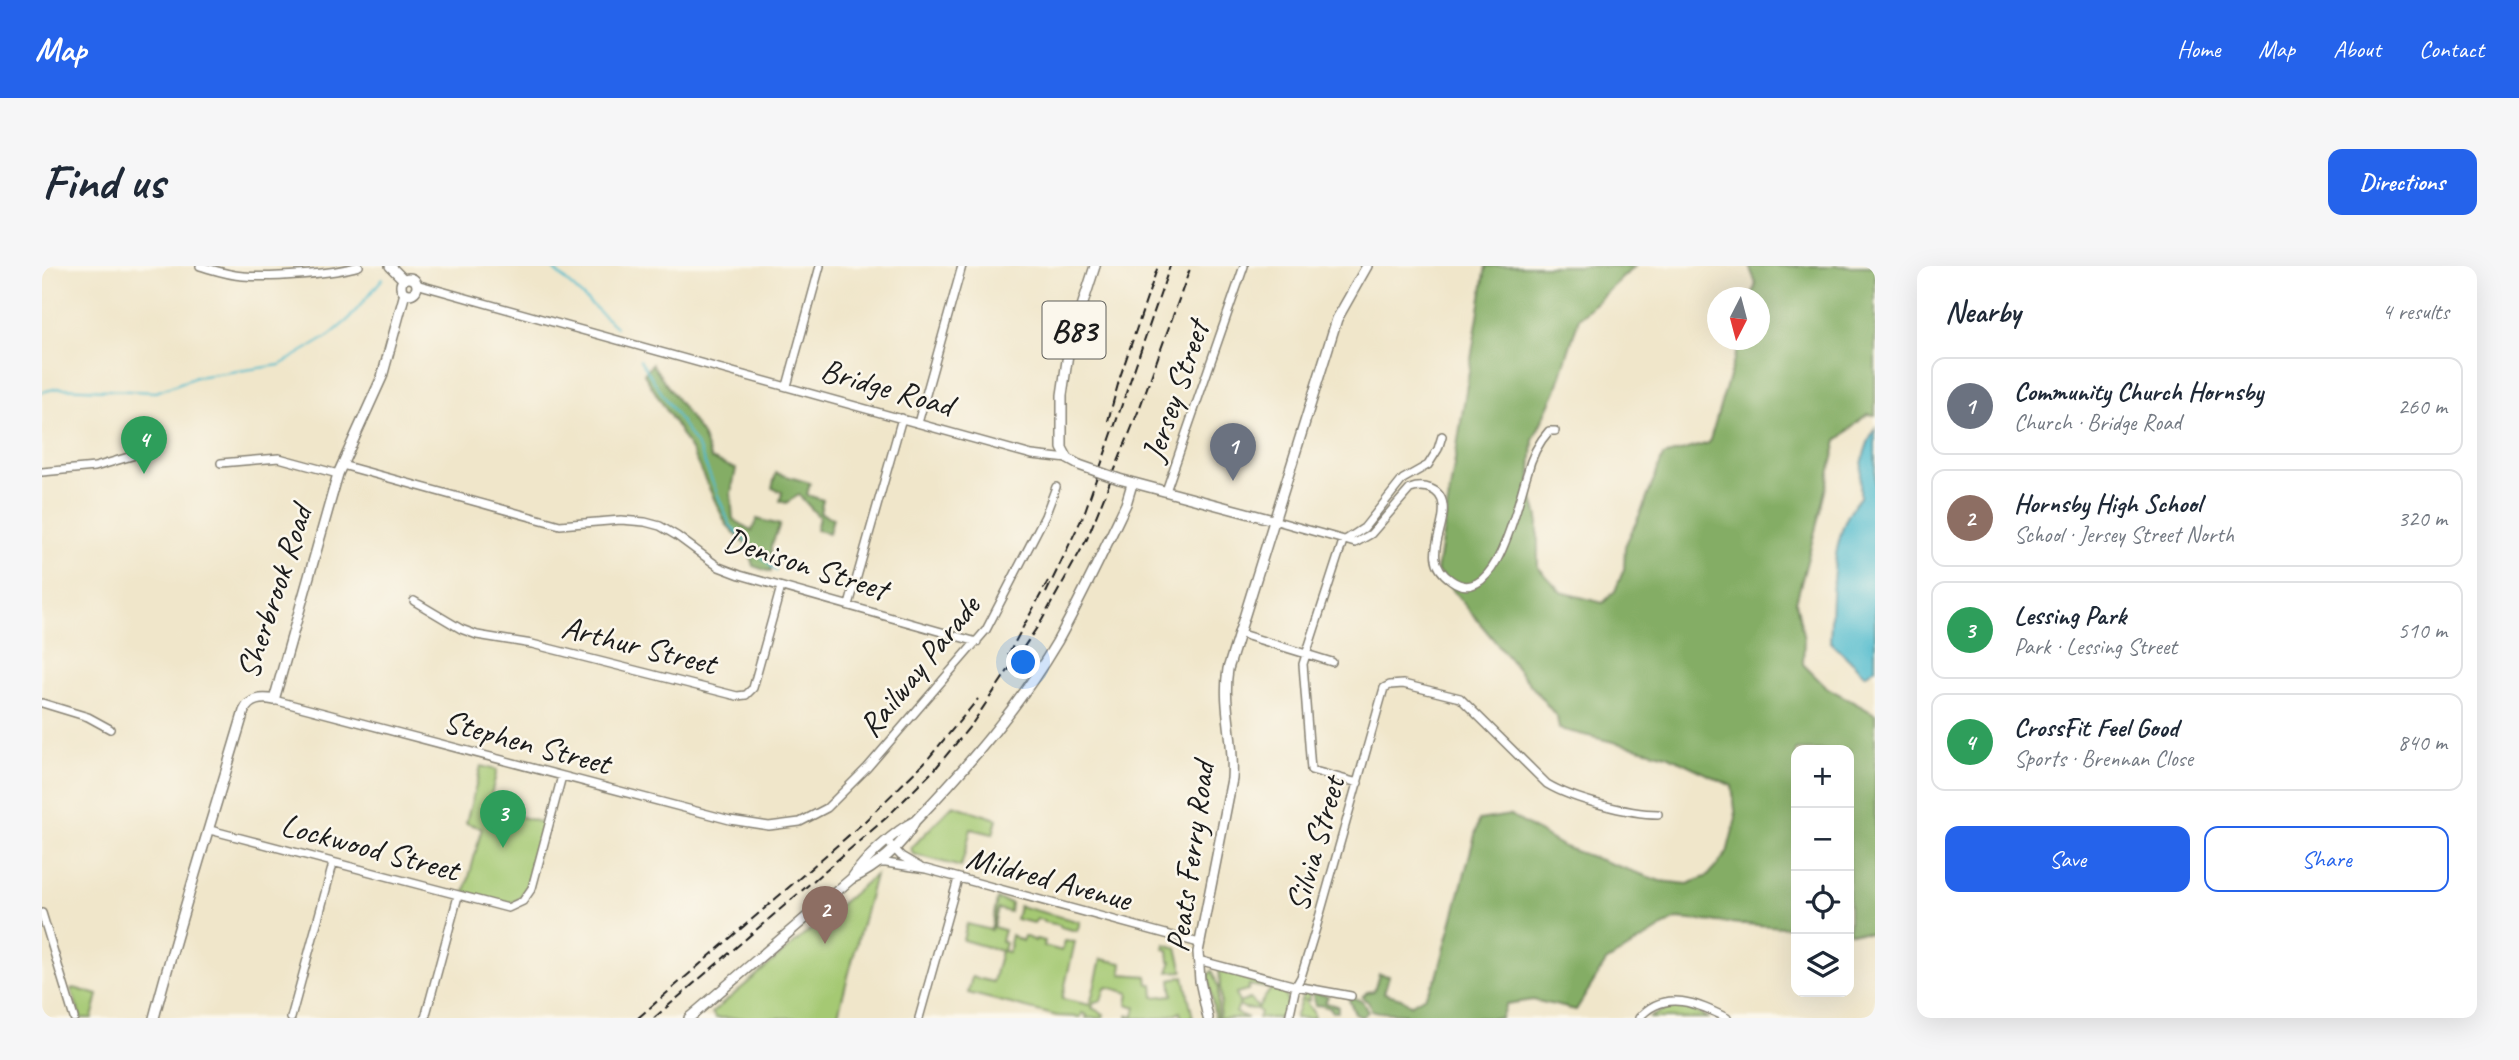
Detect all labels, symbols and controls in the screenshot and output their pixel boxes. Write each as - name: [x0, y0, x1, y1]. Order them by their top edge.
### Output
- text: Map: [35, 28, 86, 70]
- text: Home: [2177, 34, 2220, 64]
- text: Map: [2258, 34, 2295, 64]
- text: About: [2333, 34, 2381, 64]
- text: Contact: [2419, 34, 2484, 64]
- button: Directions: [2328, 149, 2477, 215]
- text: Find us: [42, 151, 164, 213]
- north arrow: [1707, 287, 1770, 350]
- text: Nearby: [1945, 293, 2021, 331]
- text: 4 results: [2382, 297, 2449, 326]
- road number: B83: [1042, 302, 1106, 358]
- street label: Jersey Street: [1131, 312, 1220, 468]
- street label: Bridge Road: [816, 348, 963, 427]
- text: Community Church Hornsby: [2014, 375, 2263, 408]
- text: 1: [1965, 392, 1975, 421]
- text: 260 m: [2398, 392, 2447, 421]
- text: Church · Bridge Road: [2014, 408, 2181, 437]
- pin: 4: [121, 416, 167, 474]
- pin: 1: [1210, 423, 1256, 481]
- text: Hornsby High School: [2014, 487, 2202, 520]
- street label: Sherbrook Road: [226, 495, 323, 684]
- text: 2: [1965, 504, 1975, 533]
- text: 320 m: [2398, 504, 2447, 533]
- street label: Denison Street: [719, 518, 897, 611]
- text: School · Jersey Street North: [2014, 520, 2234, 549]
- street label: Railway Parade: [849, 585, 990, 746]
- text: Lessing Park: [2014, 599, 2126, 632]
- street label: Arthur Street: [558, 606, 723, 685]
- text: 3: [1965, 616, 1975, 645]
- text: 510 m: [2398, 616, 2447, 645]
- text: Park · Lessing Street: [2014, 632, 2177, 661]
- your location: [1006, 645, 1040, 679]
- street label: Stephen Street: [439, 700, 618, 785]
- text: CrossFit Feel Good: [2014, 711, 2178, 744]
- text: 4: [1965, 728, 1975, 757]
- text: 840 m: [2398, 728, 2447, 757]
- text: Sports · Brennan Close: [2014, 744, 2193, 773]
- map controls: [1791, 745, 1854, 997]
- button: +: [1791, 745, 1854, 808]
- street label: Peats Ferry Road: [1156, 754, 1225, 955]
- street label: Silvia Street: [1276, 769, 1355, 916]
- pin: 3: [480, 790, 526, 848]
- street label: Lockwood Street: [277, 803, 466, 892]
- button: −: [1791, 808, 1854, 871]
- button: Save: [1945, 826, 2190, 892]
- button: Share: [2204, 826, 2449, 892]
- street label: Mildred Avenue: [962, 836, 1138, 921]
- button: locate: [1791, 871, 1854, 934]
- pin: 2: [802, 886, 848, 944]
- button: layers: [1791, 934, 1854, 997]

